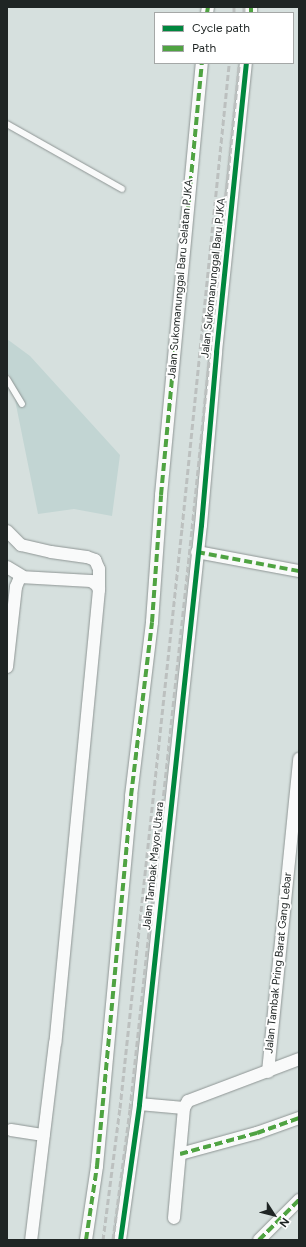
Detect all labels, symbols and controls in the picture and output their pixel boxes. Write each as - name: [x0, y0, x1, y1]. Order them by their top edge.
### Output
- legend: [154, 12, 294, 64]
- text: Cycle path: [192, 21, 250, 35]
- text: Path: [192, 41, 216, 55]
- street label: Jalan Sukomanunggal Baru Selatan PJKA: [166, 179, 196, 379]
- street label: Jalan Sukomanunggal Baru PJKA: [199, 197, 229, 359]
- street label: Jalan Tambak Mayor Utara: [141, 801, 167, 931]
- street label: Jalan Tambak Pring Barat Gang Lebar: [263, 872, 295, 1054]
- north arrow: [254, 1195, 294, 1235]
- text: N: [276, 1215, 292, 1230]

